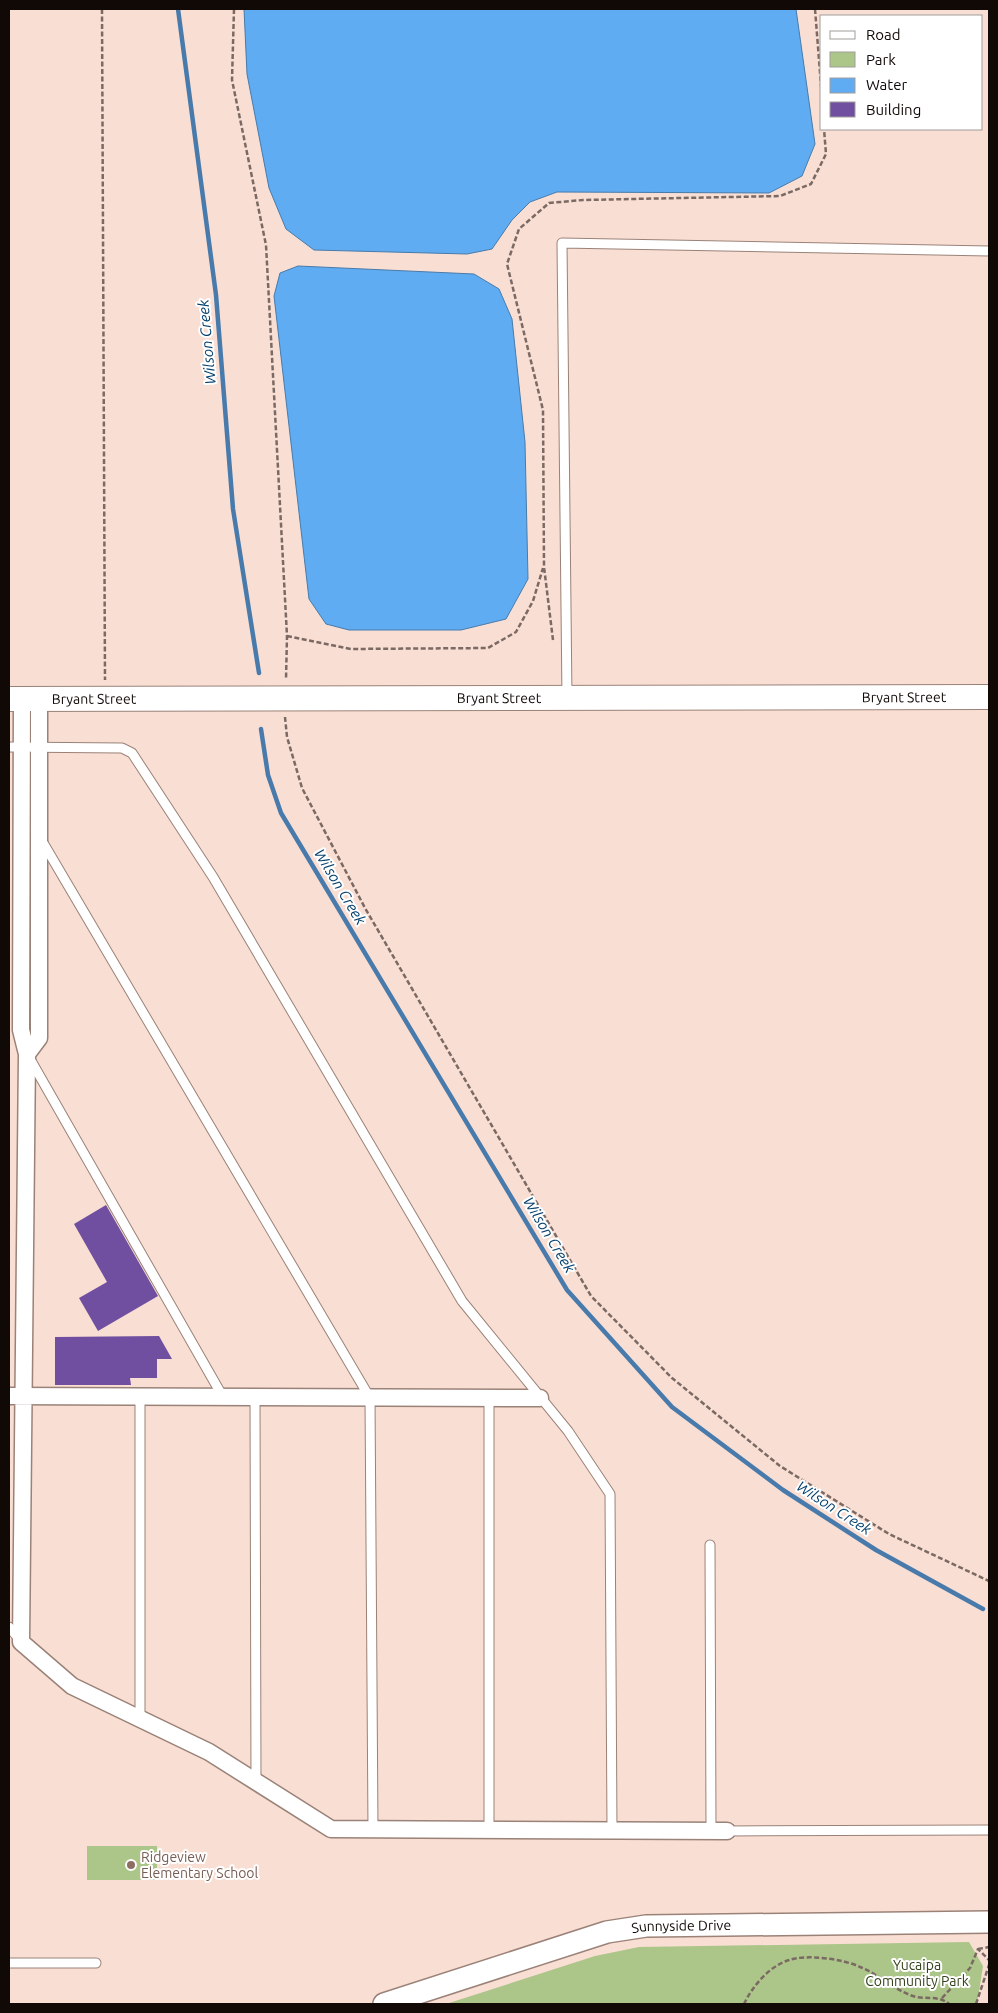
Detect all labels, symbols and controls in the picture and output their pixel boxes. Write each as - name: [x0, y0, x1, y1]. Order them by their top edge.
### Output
- legend: [820, 15, 983, 130]
- text: Road: [866, 26, 901, 43]
- text: Park: [866, 51, 896, 68]
- text: Water: [866, 76, 907, 93]
- text: Building: [866, 101, 921, 118]
- water label: Wilson Creek: [194, 298, 219, 385]
- street label: Bryant Street: [862, 689, 947, 705]
- street label: Bryant Street: [457, 690, 542, 706]
- street label: Bryant Street: [52, 691, 137, 707]
- water label: Wilson Creek: [311, 846, 370, 928]
- water label: Wilson Creek: [520, 1194, 579, 1276]
- water label: Wilson Creek: [794, 1477, 875, 1538]
- place label: Ridgeview Elementary School: [141, 1849, 259, 1881]
- marker: Ridgeview Elementary School: [125, 1859, 137, 1871]
- street label: Sunnyside Drive: [630, 1917, 731, 1936]
- park label: Yucaipa Community Park: [865, 1957, 969, 1989]

